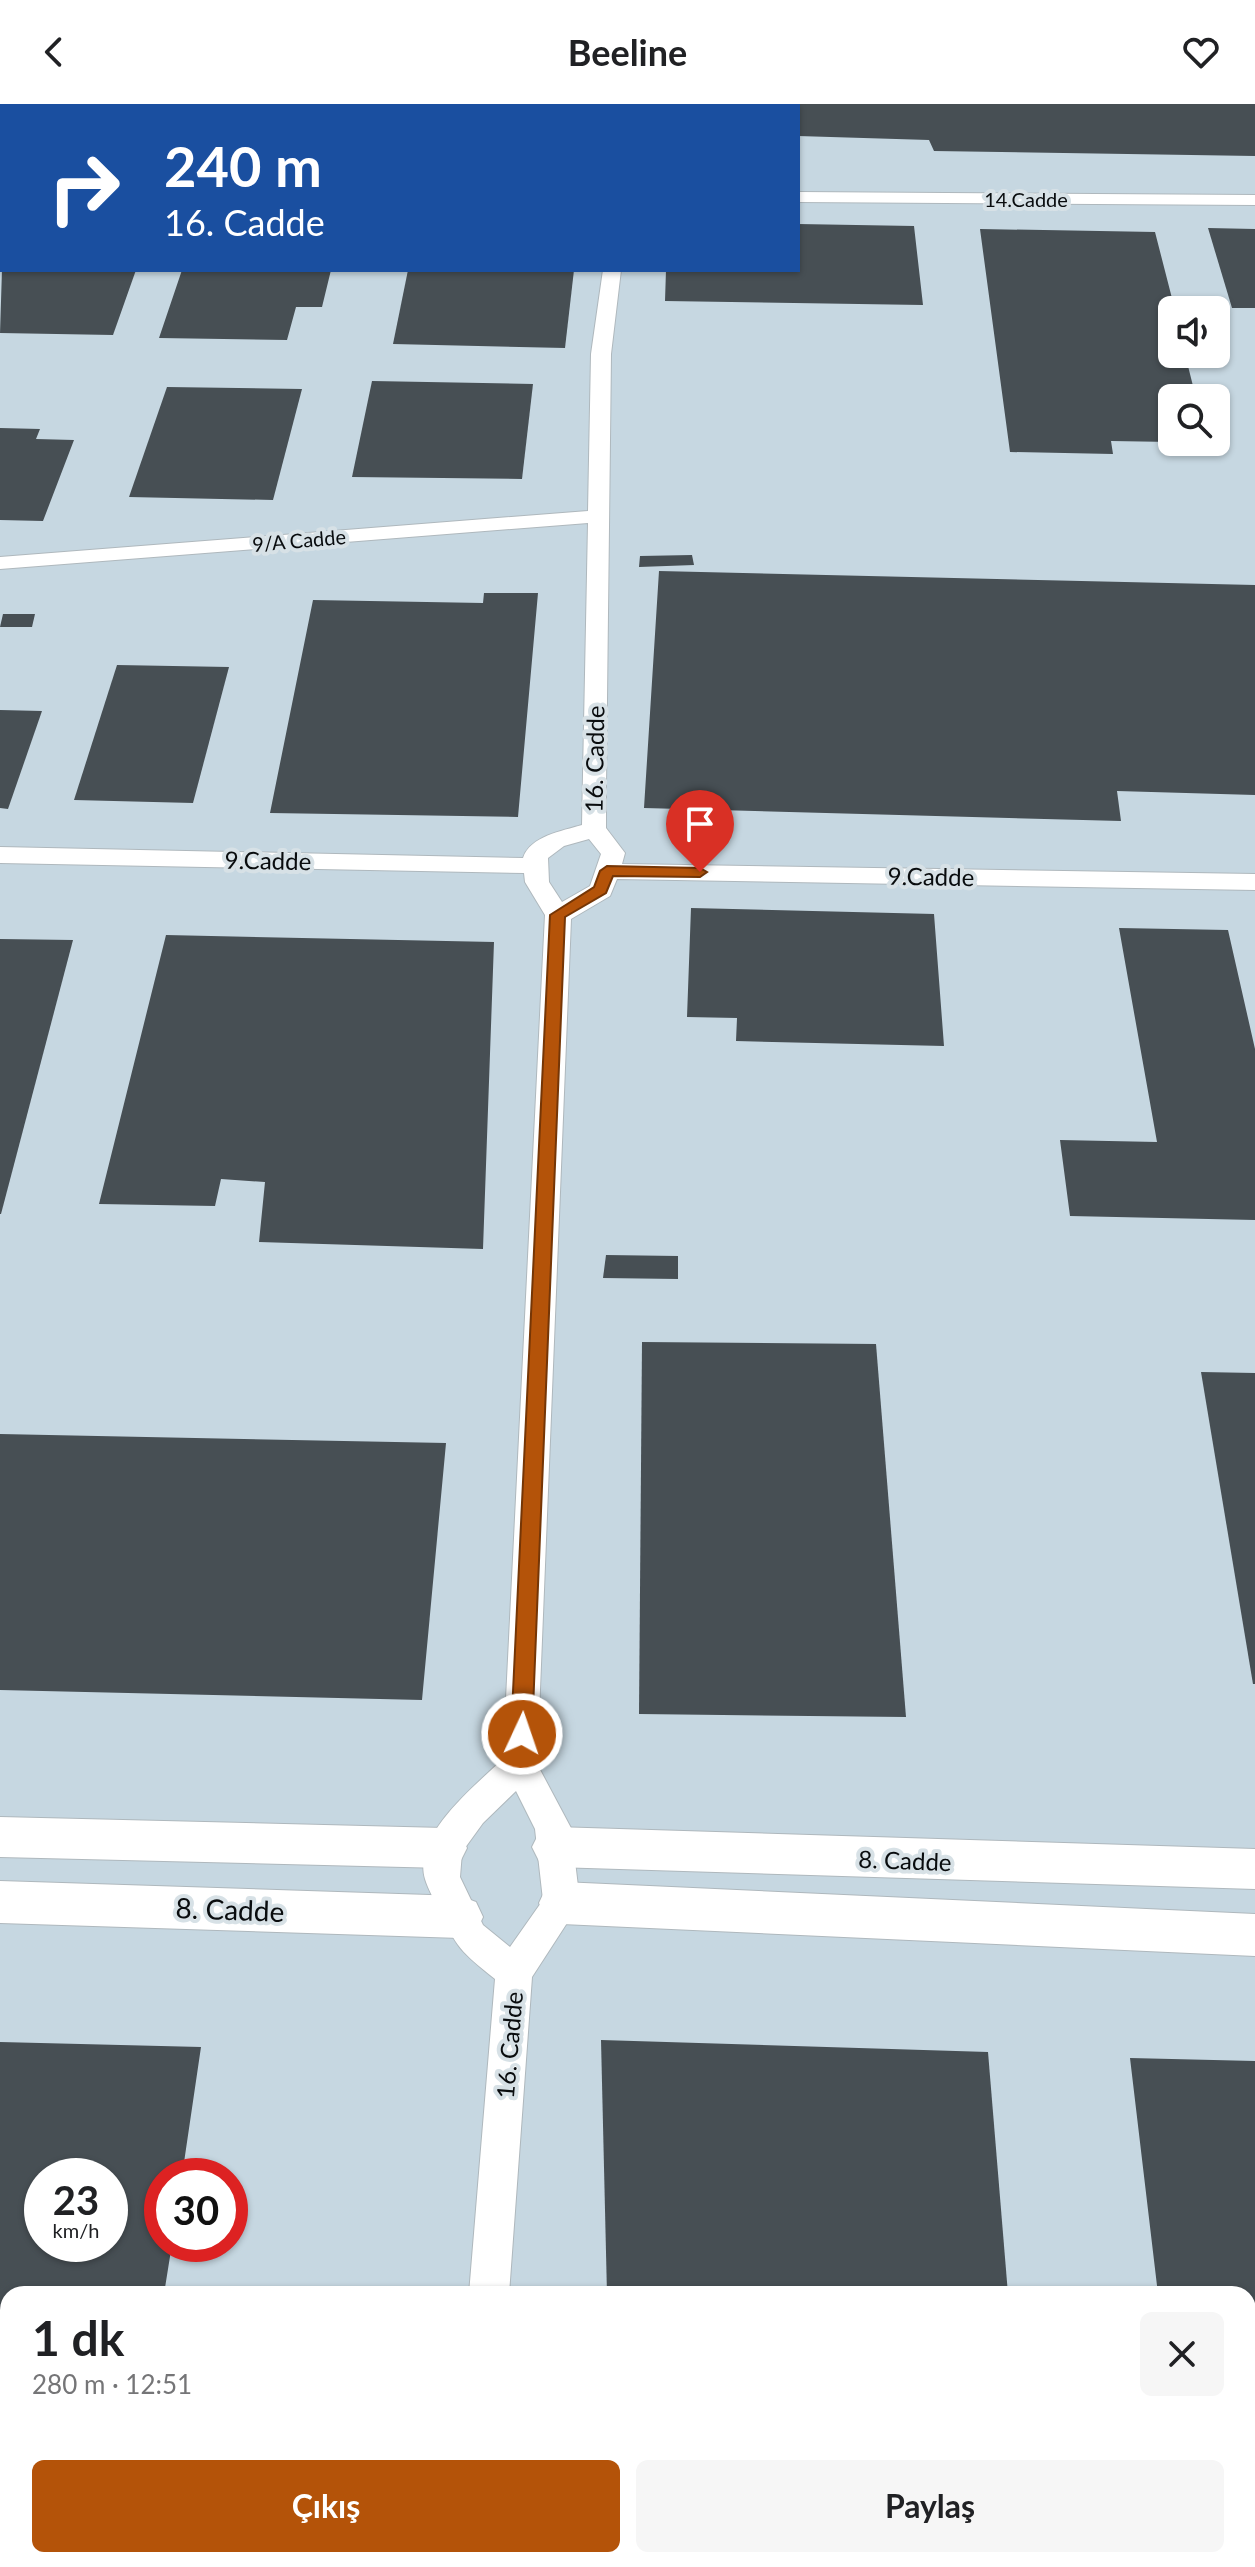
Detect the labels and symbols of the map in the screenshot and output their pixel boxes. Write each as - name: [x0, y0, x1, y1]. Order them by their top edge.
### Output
- street label: 14.Cadde: [984, 187, 1068, 211]
- street label: 9/A Cadde: [251, 524, 347, 556]
- street label: 16. Cadde: [579, 705, 609, 813]
- pin: [666, 790, 734, 872]
- street label: 9.Cadde: [224, 845, 312, 875]
- street label: 9.Cadde: [887, 861, 975, 891]
- position arrow: [480, 1692, 564, 1776]
- street label: 8. Cadde: [858, 1844, 952, 1876]
- street label: 8. Cadde: [175, 1890, 285, 1928]
- street label: 16. Cadde: [490, 1990, 528, 2100]
- speed limit sign: 30: [144, 2158, 248, 2262]

